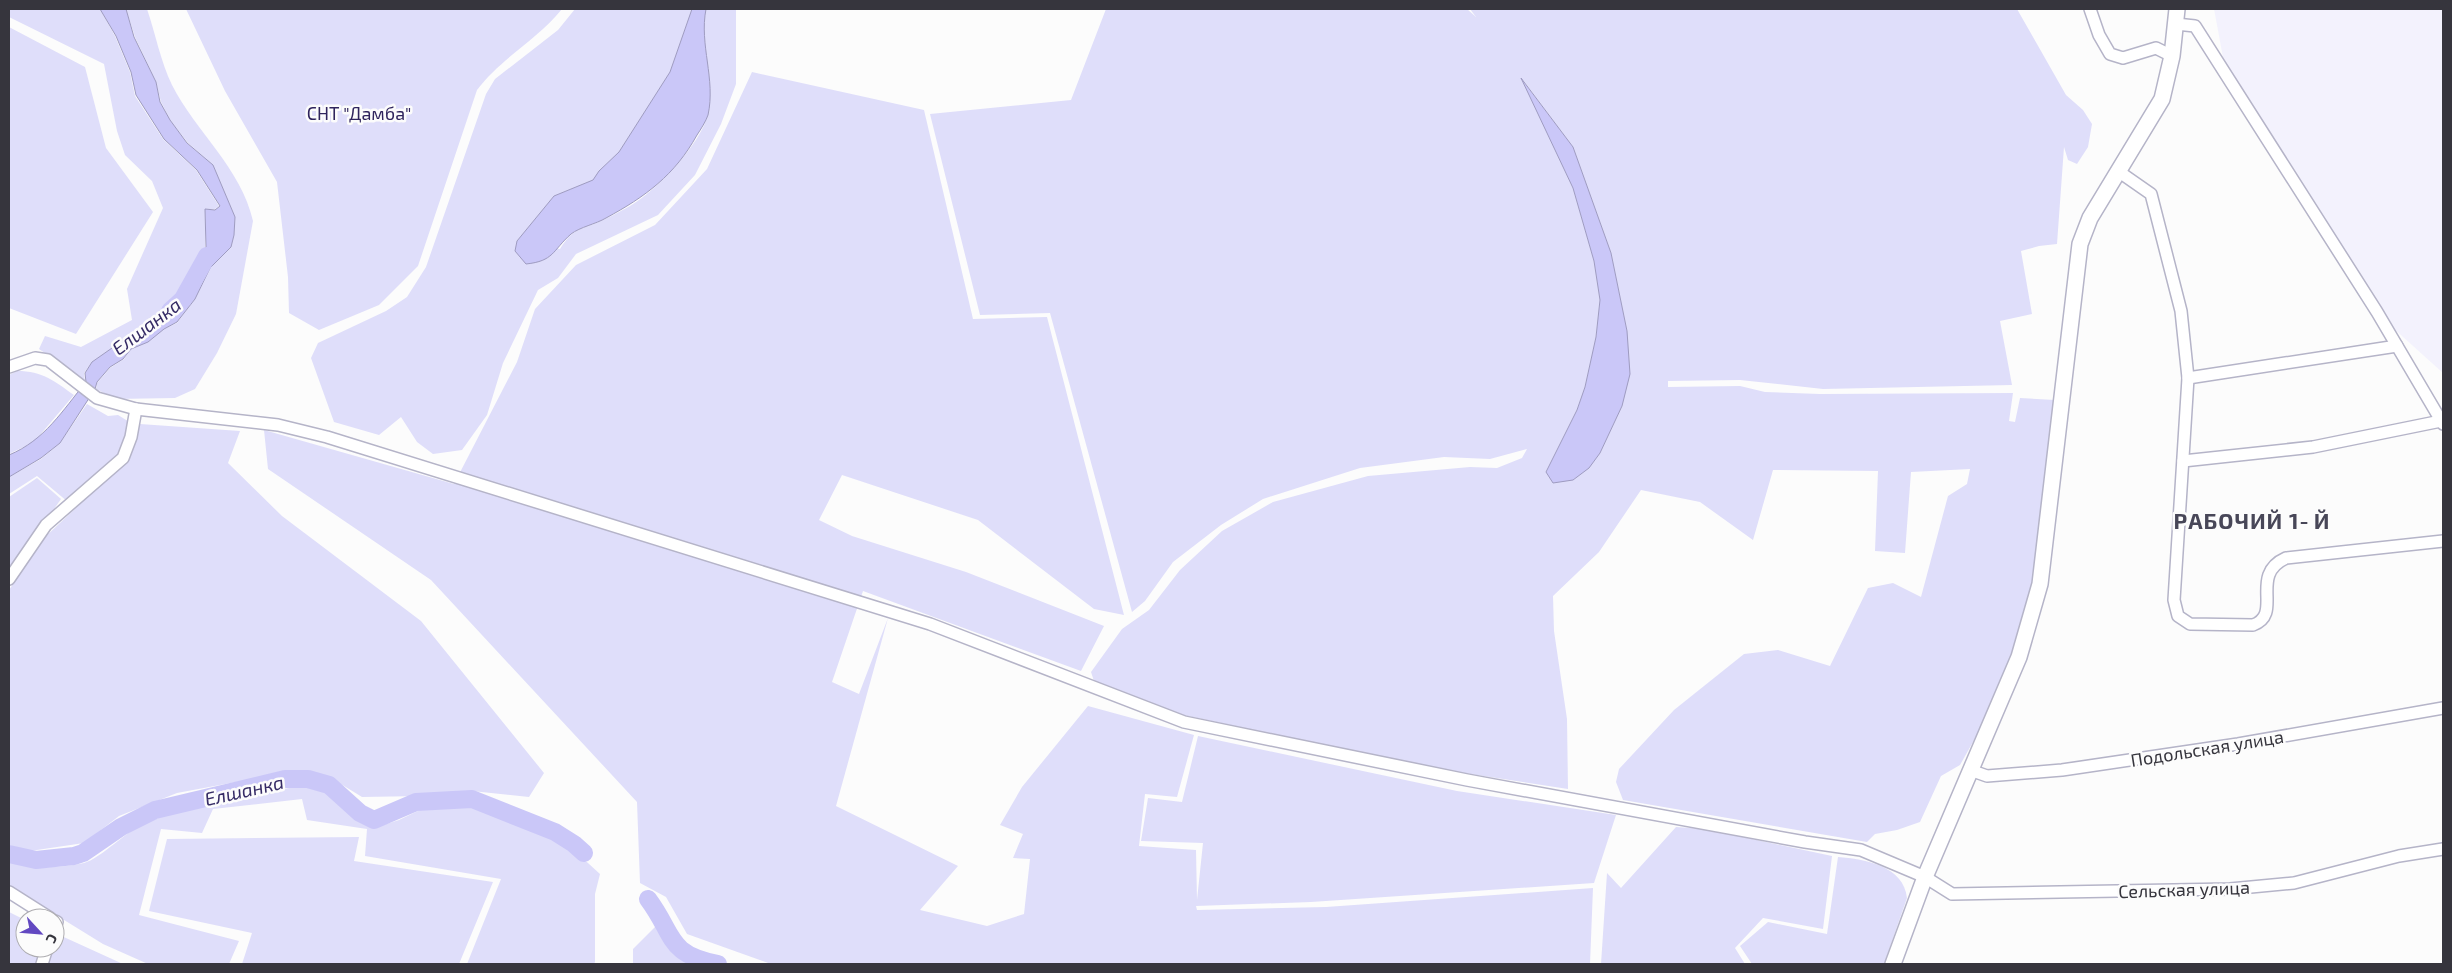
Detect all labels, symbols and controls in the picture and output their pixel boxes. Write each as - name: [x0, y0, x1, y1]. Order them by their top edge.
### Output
- park label: СНТ "Дамба": [307, 102, 411, 124]
- water label: Елшанка: [107, 293, 185, 359]
- district label: РАБОЧИЙ 1‑Й: [2174, 507, 2330, 533]
- street label: Подольская улица: [2129, 725, 2285, 771]
- water label: Елшанка: [202, 770, 286, 810]
- street label: Сельская улица: [2118, 876, 2250, 902]
- north arrow: [15, 908, 65, 958]
- text: С: [43, 931, 62, 946]

